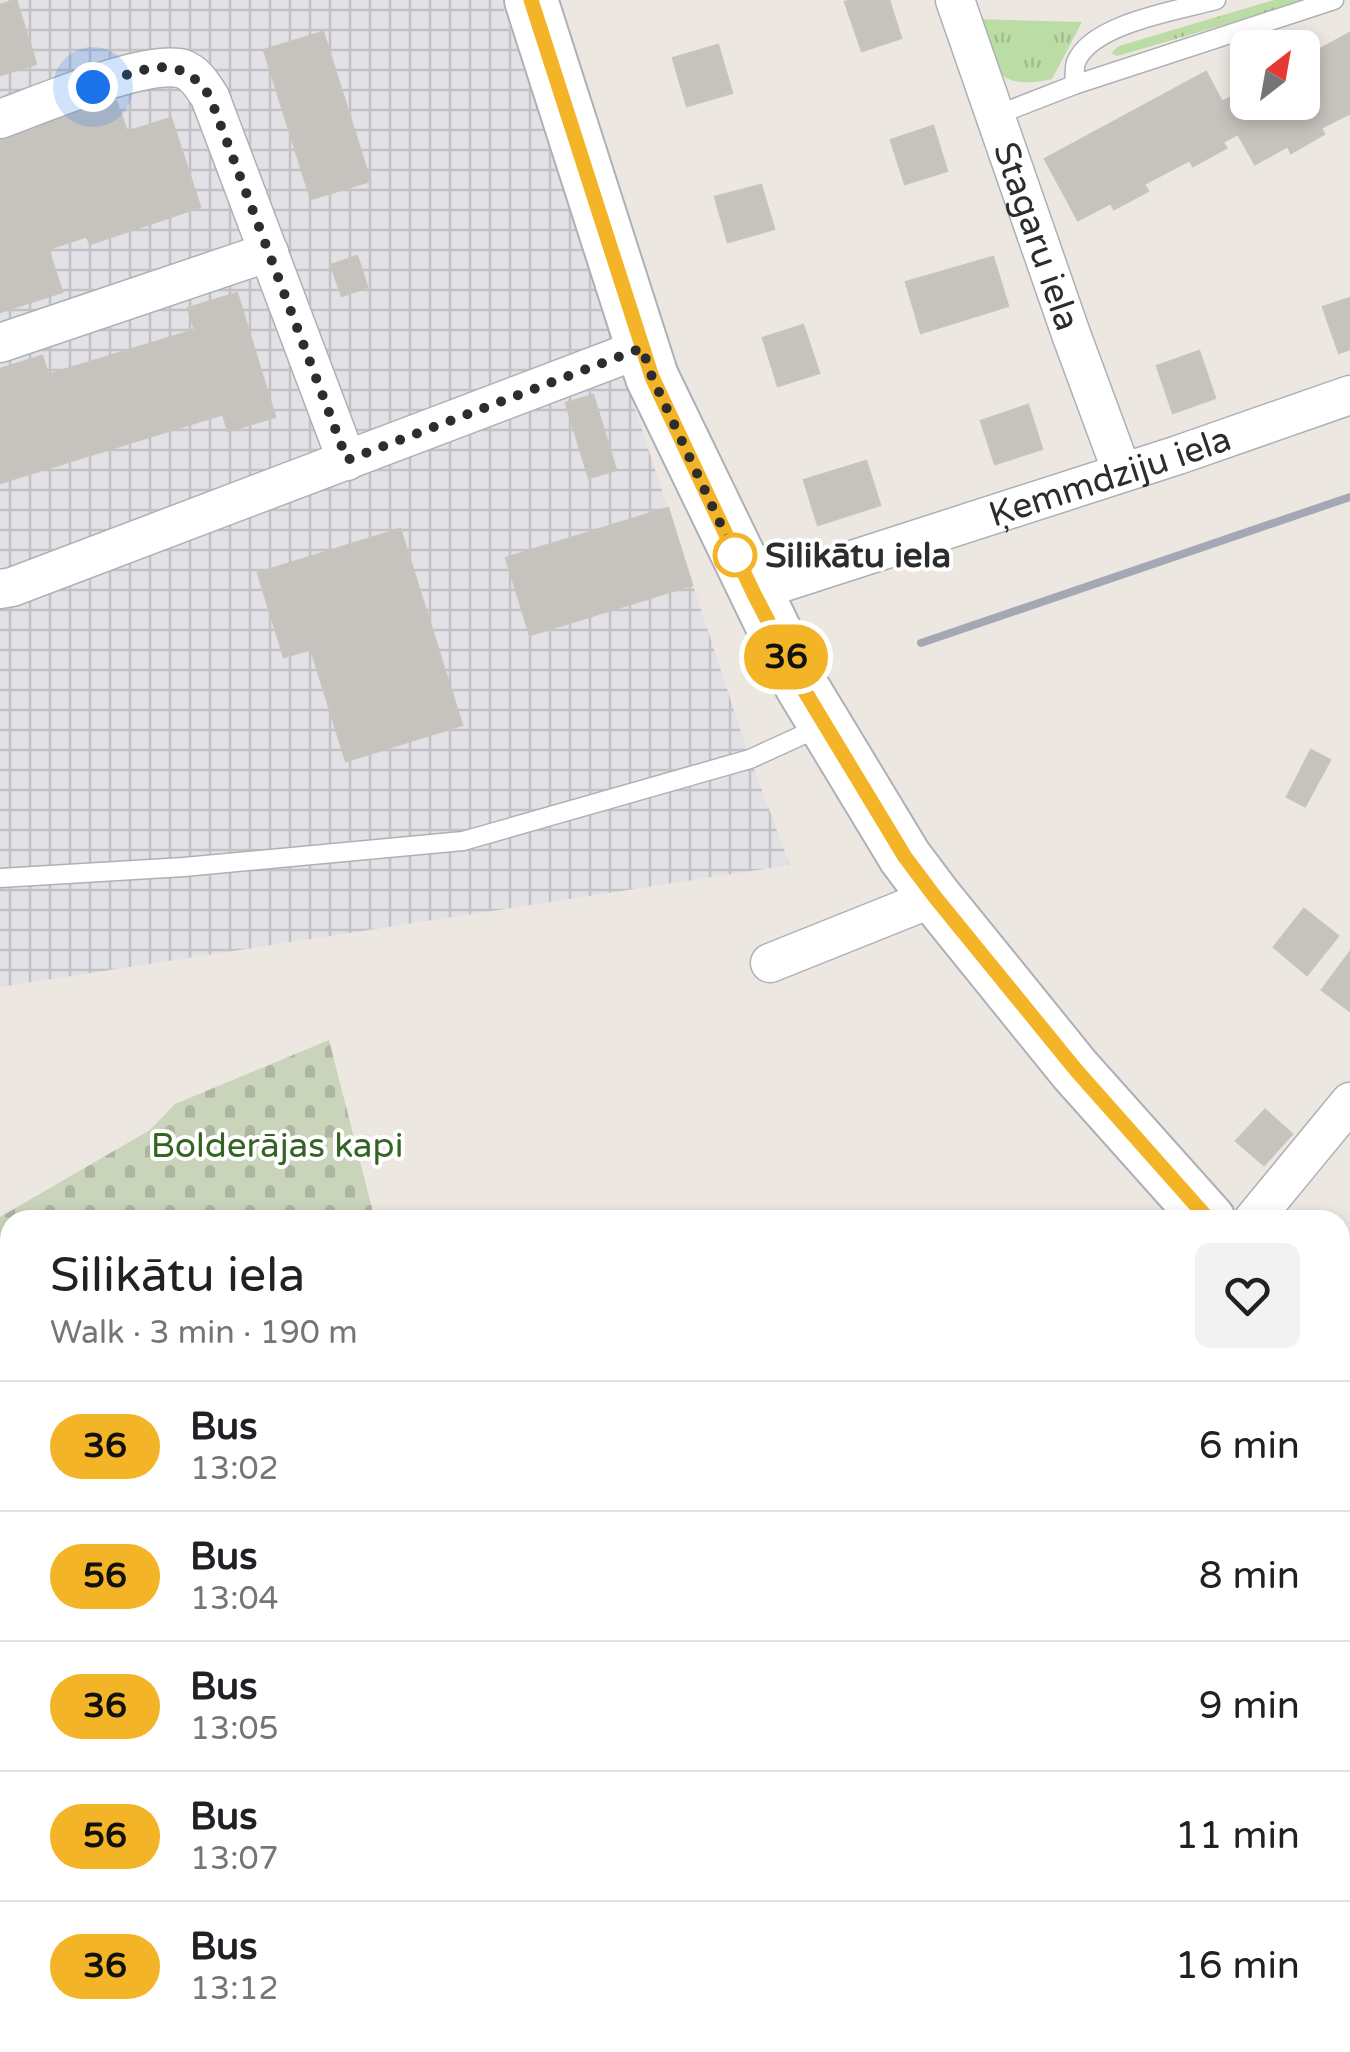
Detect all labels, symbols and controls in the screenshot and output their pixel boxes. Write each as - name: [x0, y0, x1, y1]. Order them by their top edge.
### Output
- north arrow: [1230, 30, 1320, 120]
- map controls: [1230, 30, 1320, 120]
- your location: [68, 62, 118, 112]
- street label: Stagaru iela: [984, 137, 1088, 336]
- street label: Ķemmdziju iela: [984, 418, 1237, 537]
- marker: Silikātu iela: [714, 534, 756, 576]
- place label: Silikātu iela: [765, 535, 951, 577]
- line badge: 36: [741, 624, 831, 690]
- text: 36: [764, 636, 808, 678]
- park label: Bolderājas kapi: [151, 1125, 403, 1167]
- button: heart: [1195, 1243, 1300, 1348]
- text: Silikātu iela: [50, 1247, 305, 1305]
- text: Walk · 3 min · 190 m: [50, 1314, 358, 1352]
- text: Bus: [190, 1404, 257, 1450]
- text: 6 min: [1199, 1423, 1300, 1469]
- text: 36: [83, 1425, 127, 1467]
- text: 13:02: [190, 1450, 279, 1488]
- text: Bus: [190, 1534, 257, 1580]
- text: 8 min: [1199, 1553, 1300, 1599]
- text: 56: [83, 1555, 127, 1597]
- text: 13:04: [190, 1580, 279, 1618]
- text: Bus: [190, 1664, 257, 1710]
- text: 9 min: [1199, 1683, 1300, 1729]
- text: 36: [83, 1685, 127, 1727]
- text: 13:05: [190, 1710, 279, 1748]
- text: Bus: [190, 1794, 257, 1840]
- text: 11 min: [1175, 1813, 1300, 1859]
- text: 56: [83, 1815, 127, 1857]
- text: 13:07: [190, 1840, 279, 1878]
- text: Bus: [190, 1924, 257, 1970]
- text: 16 min: [1175, 1943, 1300, 1989]
- text: 36: [83, 1945, 127, 1987]
- text: 13:12: [190, 1970, 279, 2008]

